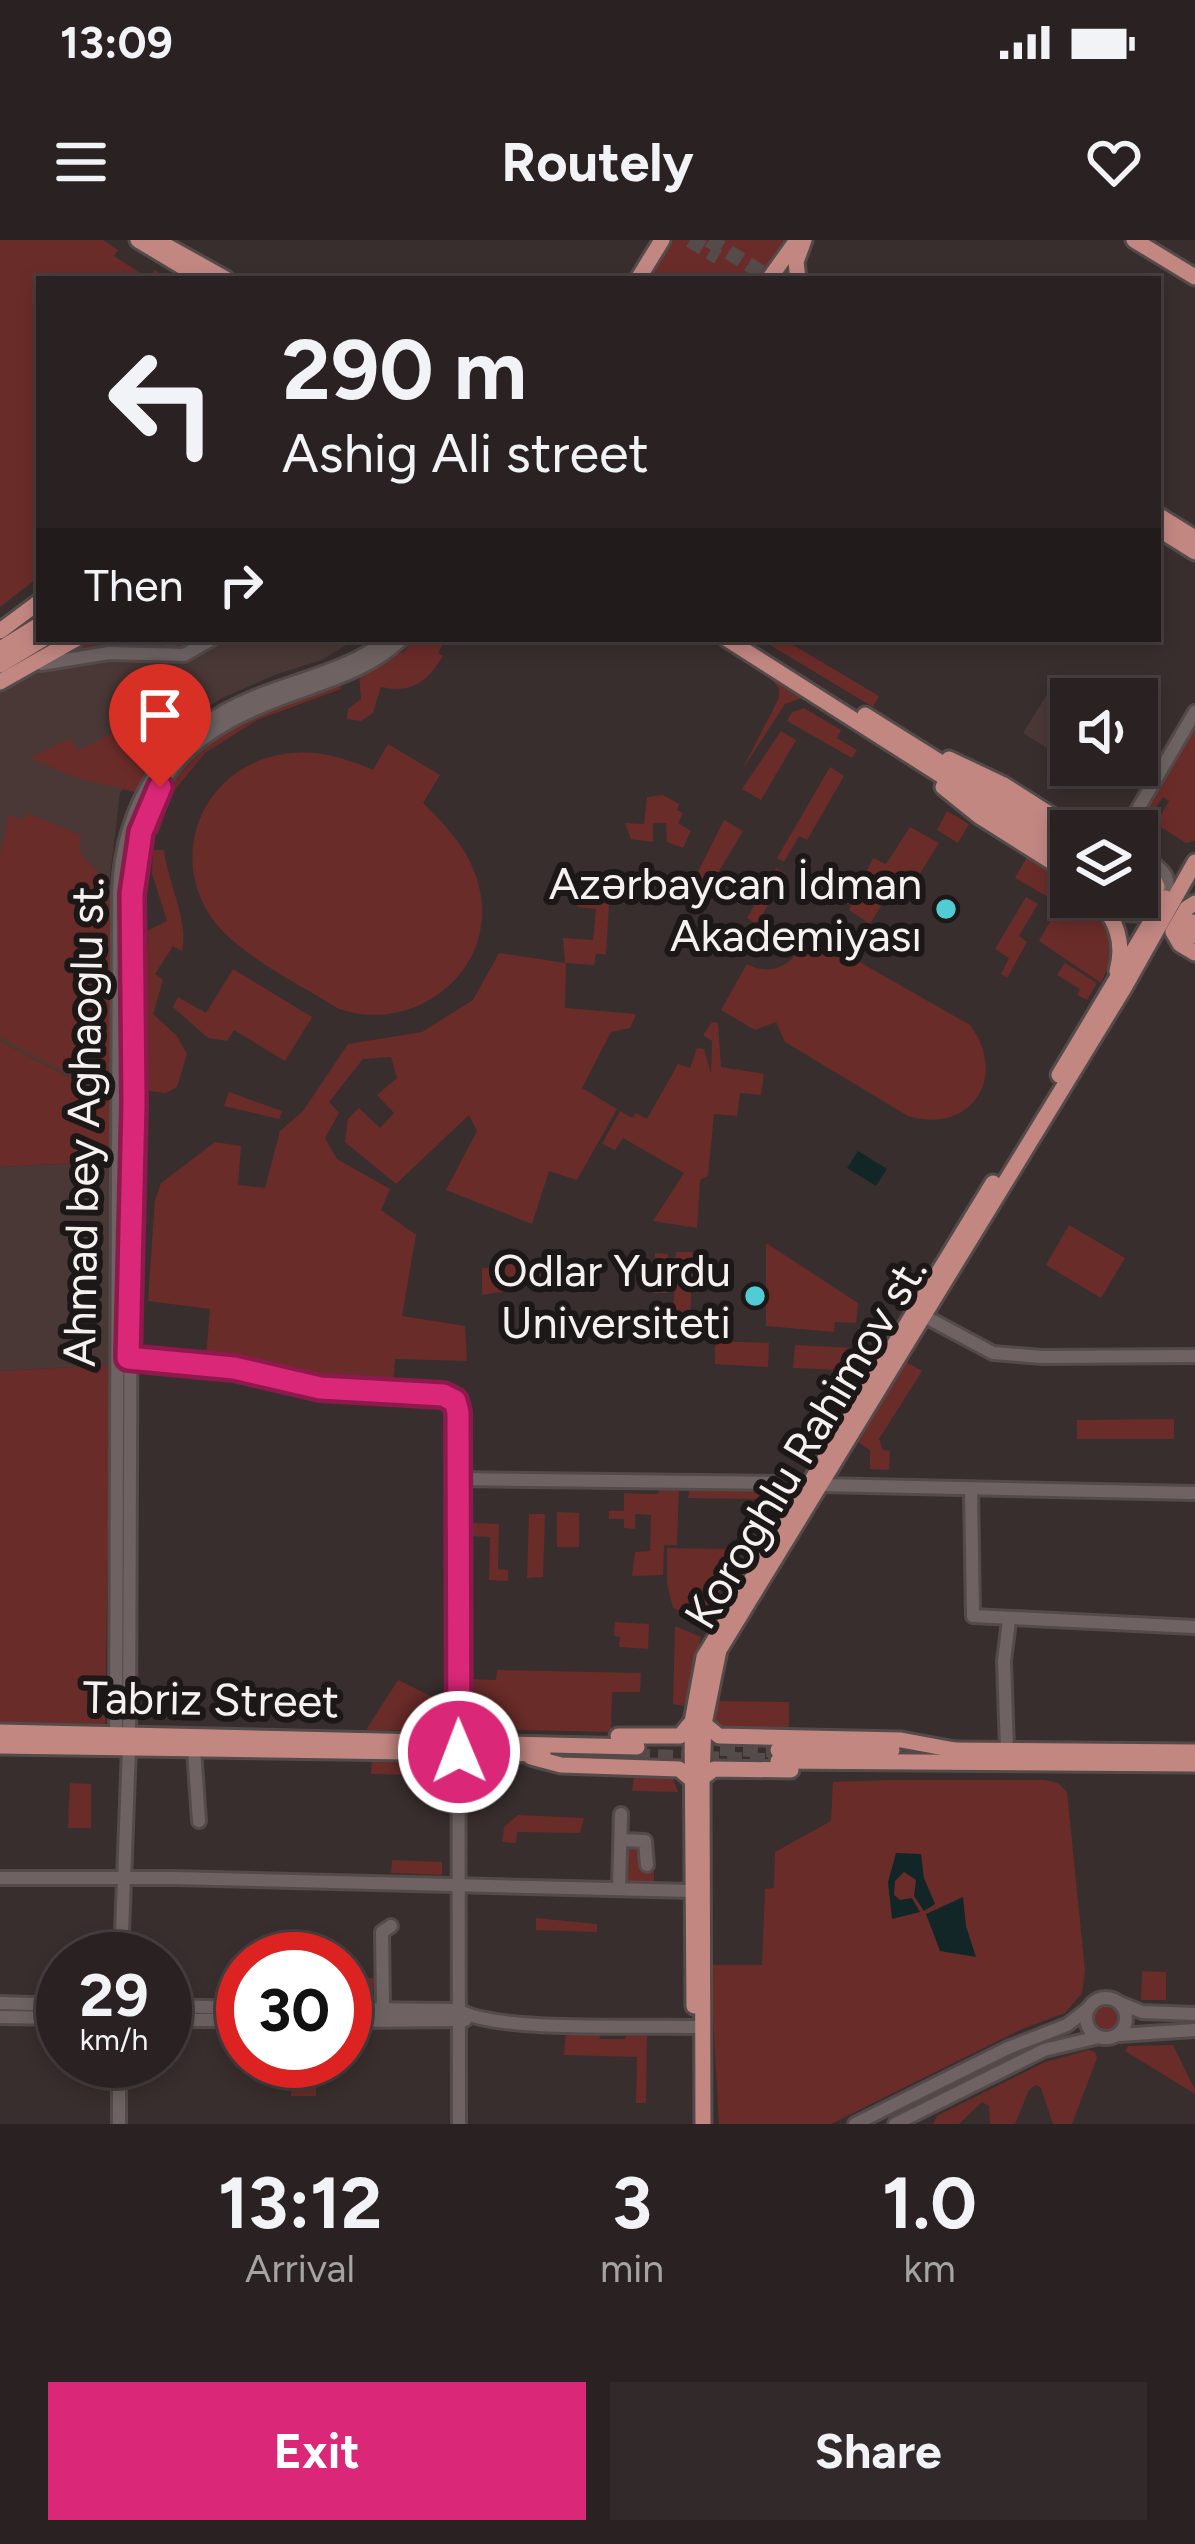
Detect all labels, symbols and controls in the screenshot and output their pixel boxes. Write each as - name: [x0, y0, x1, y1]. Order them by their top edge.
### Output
- text: 13:09: [60, 15, 173, 69]
- icon: menu: [48, 129, 114, 195]
- icon: heart: [1081, 129, 1147, 195]
- text: Routely: [501, 130, 694, 195]
- text: 290 m: [282, 319, 527, 420]
- icon: left: [84, 324, 240, 480]
- text: Ashig Ali street: [282, 421, 649, 486]
- icon: right: [208, 552, 274, 618]
- text: Then: [84, 558, 184, 612]
- pin: [109, 664, 211, 787]
- map controls: [1050, 678, 1158, 918]
- button: sound: [1050, 678, 1158, 786]
- icon: arrive: [127, 682, 193, 748]
- button: layers: [1050, 810, 1158, 918]
- place label: Azərbaycan İdman Akademiyası: [549, 856, 922, 962]
- street label: Ahmad bey Aghaoglu st.: [52, 877, 114, 1367]
- marker: Azərbaycan İdman Akademiyası: [933, 896, 959, 922]
- place label: Odlar Yurdu Universiteti: [493, 1243, 731, 1349]
- street label: Koroghlu Rahimov st.: [673, 1246, 937, 1638]
- marker: Odlar Yurdu Universiteti: [742, 1283, 768, 1309]
- street label: Tabriz Street: [82, 1670, 340, 1728]
- position arrow: [396, 1689, 522, 1815]
- speed limit sign: 30: [216, 1932, 372, 2088]
- text: 29: [79, 1959, 149, 2031]
- text: km/h: [80, 2021, 148, 2058]
- text: 13:12: [218, 2160, 382, 2246]
- text: 3: [612, 2160, 652, 2246]
- text: 1.0: [882, 2160, 977, 2246]
- text: Arrival: [245, 2245, 355, 2292]
- text: min: [600, 2245, 664, 2292]
- text: km: [903, 2245, 956, 2292]
- button: Exit: [48, 2382, 586, 2520]
- button: Share: [610, 2382, 1147, 2520]

